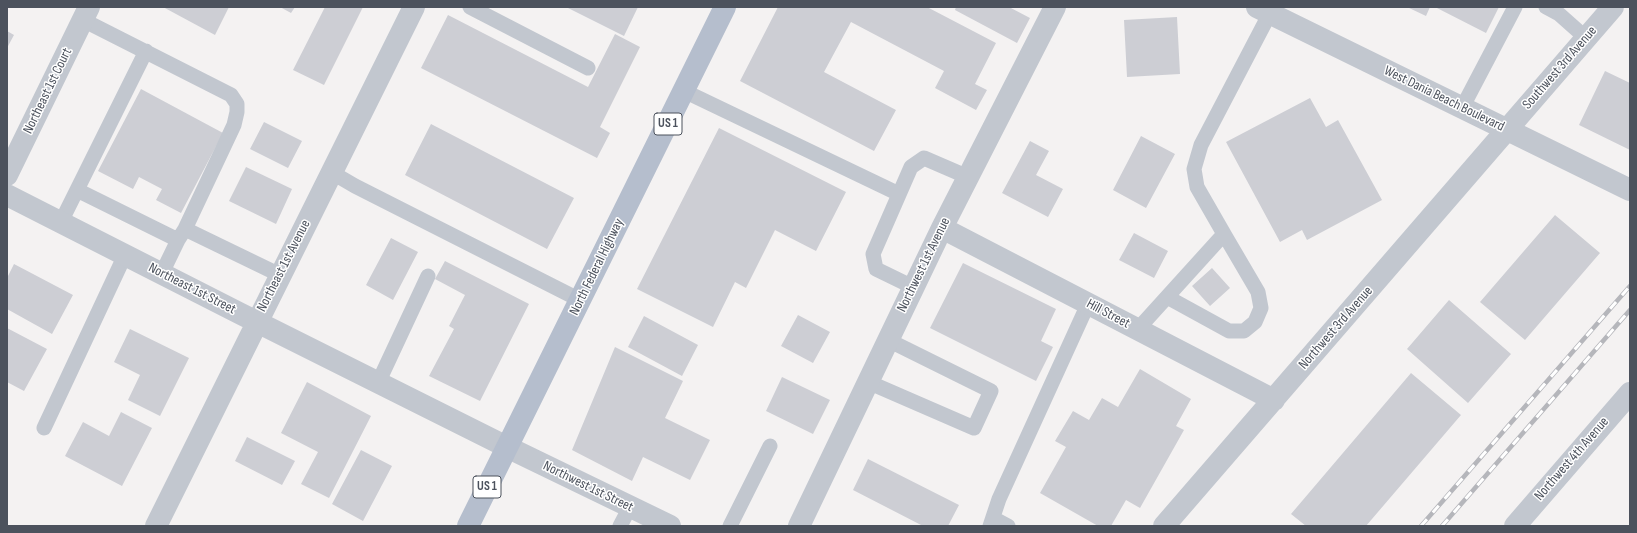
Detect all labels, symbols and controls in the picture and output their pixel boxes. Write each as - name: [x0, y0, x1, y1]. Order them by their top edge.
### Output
- street label: Southwest 3rd Avenue: [1519, 23, 1601, 113]
- street label: Northeast 1st Court: [20, 45, 76, 137]
- street label: West Dania Beach Boulevard: [1381, 63, 1507, 135]
- road number: US 1: [654, 113, 682, 135]
- street label: Northwest 1st Avenue: [894, 215, 954, 315]
- street label: North Federal Highway: [566, 216, 628, 318]
- street label: Northeast 1st Avenue: [254, 217, 314, 315]
- street label: Northeast 1st Street: [145, 260, 239, 318]
- street label: Northwest 3rd Avenue: [1295, 283, 1377, 373]
- street label: Hill Street: [1083, 296, 1133, 332]
- street label: Northwest 4th Avenue: [1531, 414, 1613, 504]
- street label: Northwest 1st Street: [540, 458, 636, 516]
- road number: US 1: [473, 476, 501, 498]

